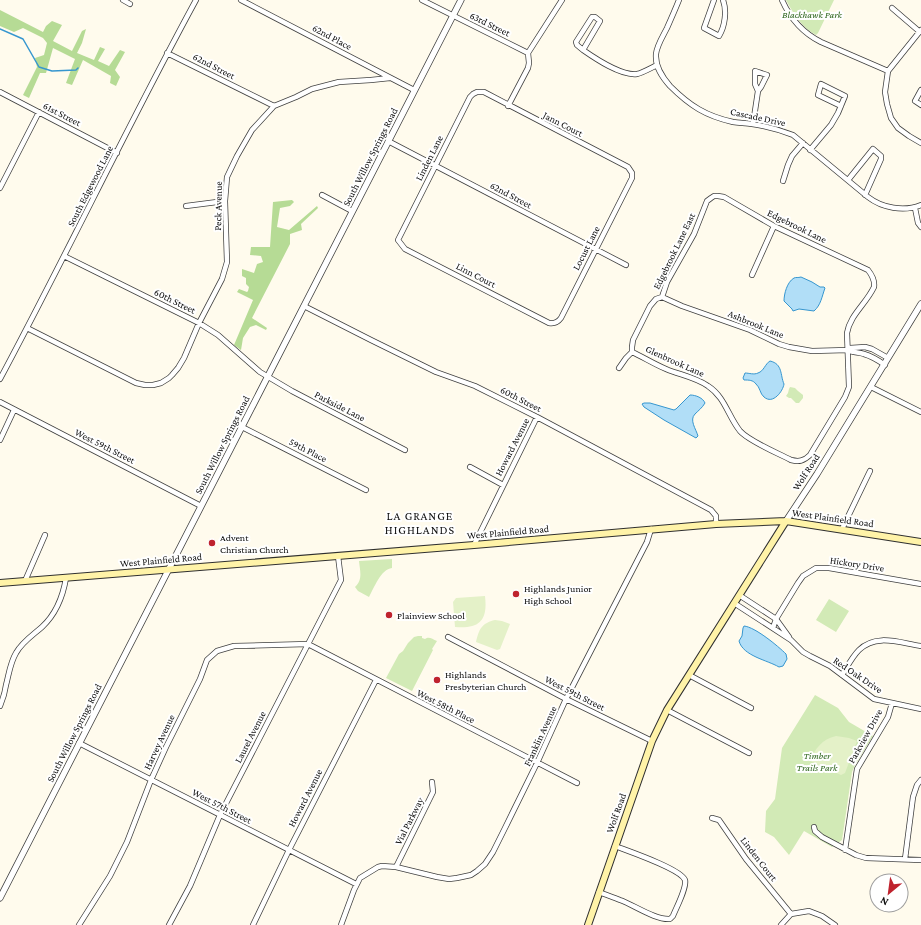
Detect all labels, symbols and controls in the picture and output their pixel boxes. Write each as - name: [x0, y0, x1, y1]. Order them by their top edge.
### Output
- park label: Blackhawk Park: [782, 9, 843, 20]
- street label: 63rd Street: [468, 10, 513, 39]
- street label: 62nd Place: [310, 22, 354, 52]
- street label: 62nd Street: [191, 51, 237, 82]
- street label: 61st Street: [41, 100, 83, 129]
- street label: South Willow Springs Road: [340, 105, 400, 208]
- street label: Cascade Drive: [729, 106, 787, 128]
- street label: Jann Court: [540, 109, 585, 139]
- street label: Linden Lane: [413, 133, 445, 182]
- street label: South Edgewood Lane: [65, 143, 115, 228]
- street label: 62nd Street: [488, 179, 534, 211]
- street label: Peck Avenue: [212, 181, 224, 231]
- street label: Edgebrook Lane: [766, 207, 829, 245]
- street label: Edgebrook Lane East: [651, 210, 698, 291]
- street label: Locust Lane: [570, 224, 602, 272]
- street label: Linn Court: [454, 260, 498, 290]
- street label: 60th Street: [152, 286, 198, 316]
- street label: Ashbrook Lane: [726, 308, 786, 340]
- street label: Glenbrook Lane: [644, 343, 707, 379]
- street label: 60th Street: [499, 384, 544, 414]
- street label: Parkside Lane: [313, 389, 368, 424]
- street label: South Willow Springs Road: [192, 393, 252, 496]
- street label: Howard Avenue: [493, 416, 532, 478]
- street label: West 59th Street: [73, 426, 137, 466]
- street label: 59th Place: [287, 436, 329, 464]
- street label: Wolf Road: [790, 451, 822, 492]
- street label: West Plainfield Road: [791, 507, 875, 529]
- district label: LA GRANGE HIGHLANDS: [385, 509, 455, 537]
- street label: West Plainfield Road: [467, 523, 550, 541]
- place label: Advent Christian Church: [220, 532, 289, 555]
- marker: Advent Christian Church: [207, 538, 217, 548]
- street label: West Plainfield Road: [120, 551, 203, 569]
- street label: Hickory Drive: [829, 554, 885, 574]
- place label: Highlands Junior High School: [524, 583, 592, 606]
- marker: Highlands Junior High School: [511, 589, 521, 599]
- marker: Plainview School: [384, 610, 394, 620]
- place label: Plainview School: [397, 610, 465, 621]
- street label: Red Oak Drive: [831, 655, 885, 696]
- place label: Highlands Presbyterian Church: [445, 669, 527, 692]
- street label: West 59th Street: [543, 673, 607, 713]
- marker: Highlands Presbyterian Church: [432, 675, 442, 685]
- street label: South Willow Springs Road: [44, 681, 104, 784]
- street label: West 58th Place: [415, 687, 477, 726]
- street label: Franklin Avenue: [521, 704, 559, 768]
- street label: Parkview Drive: [846, 706, 885, 765]
- street label: Laurel Avenue: [232, 709, 268, 765]
- street label: Harvey Avenue: [141, 712, 177, 771]
- park label: Timber Trails Park: [797, 750, 838, 773]
- street label: Howard Avenue: [286, 767, 325, 829]
- street label: West 57th Street: [190, 786, 254, 826]
- street label: Wolf Road: [604, 791, 629, 834]
- street label: Vial Parkway: [392, 795, 426, 846]
- street label: Linden Court: [738, 835, 780, 884]
- north arrow: [869, 873, 909, 913]
- text: N: [878, 894, 890, 909]

